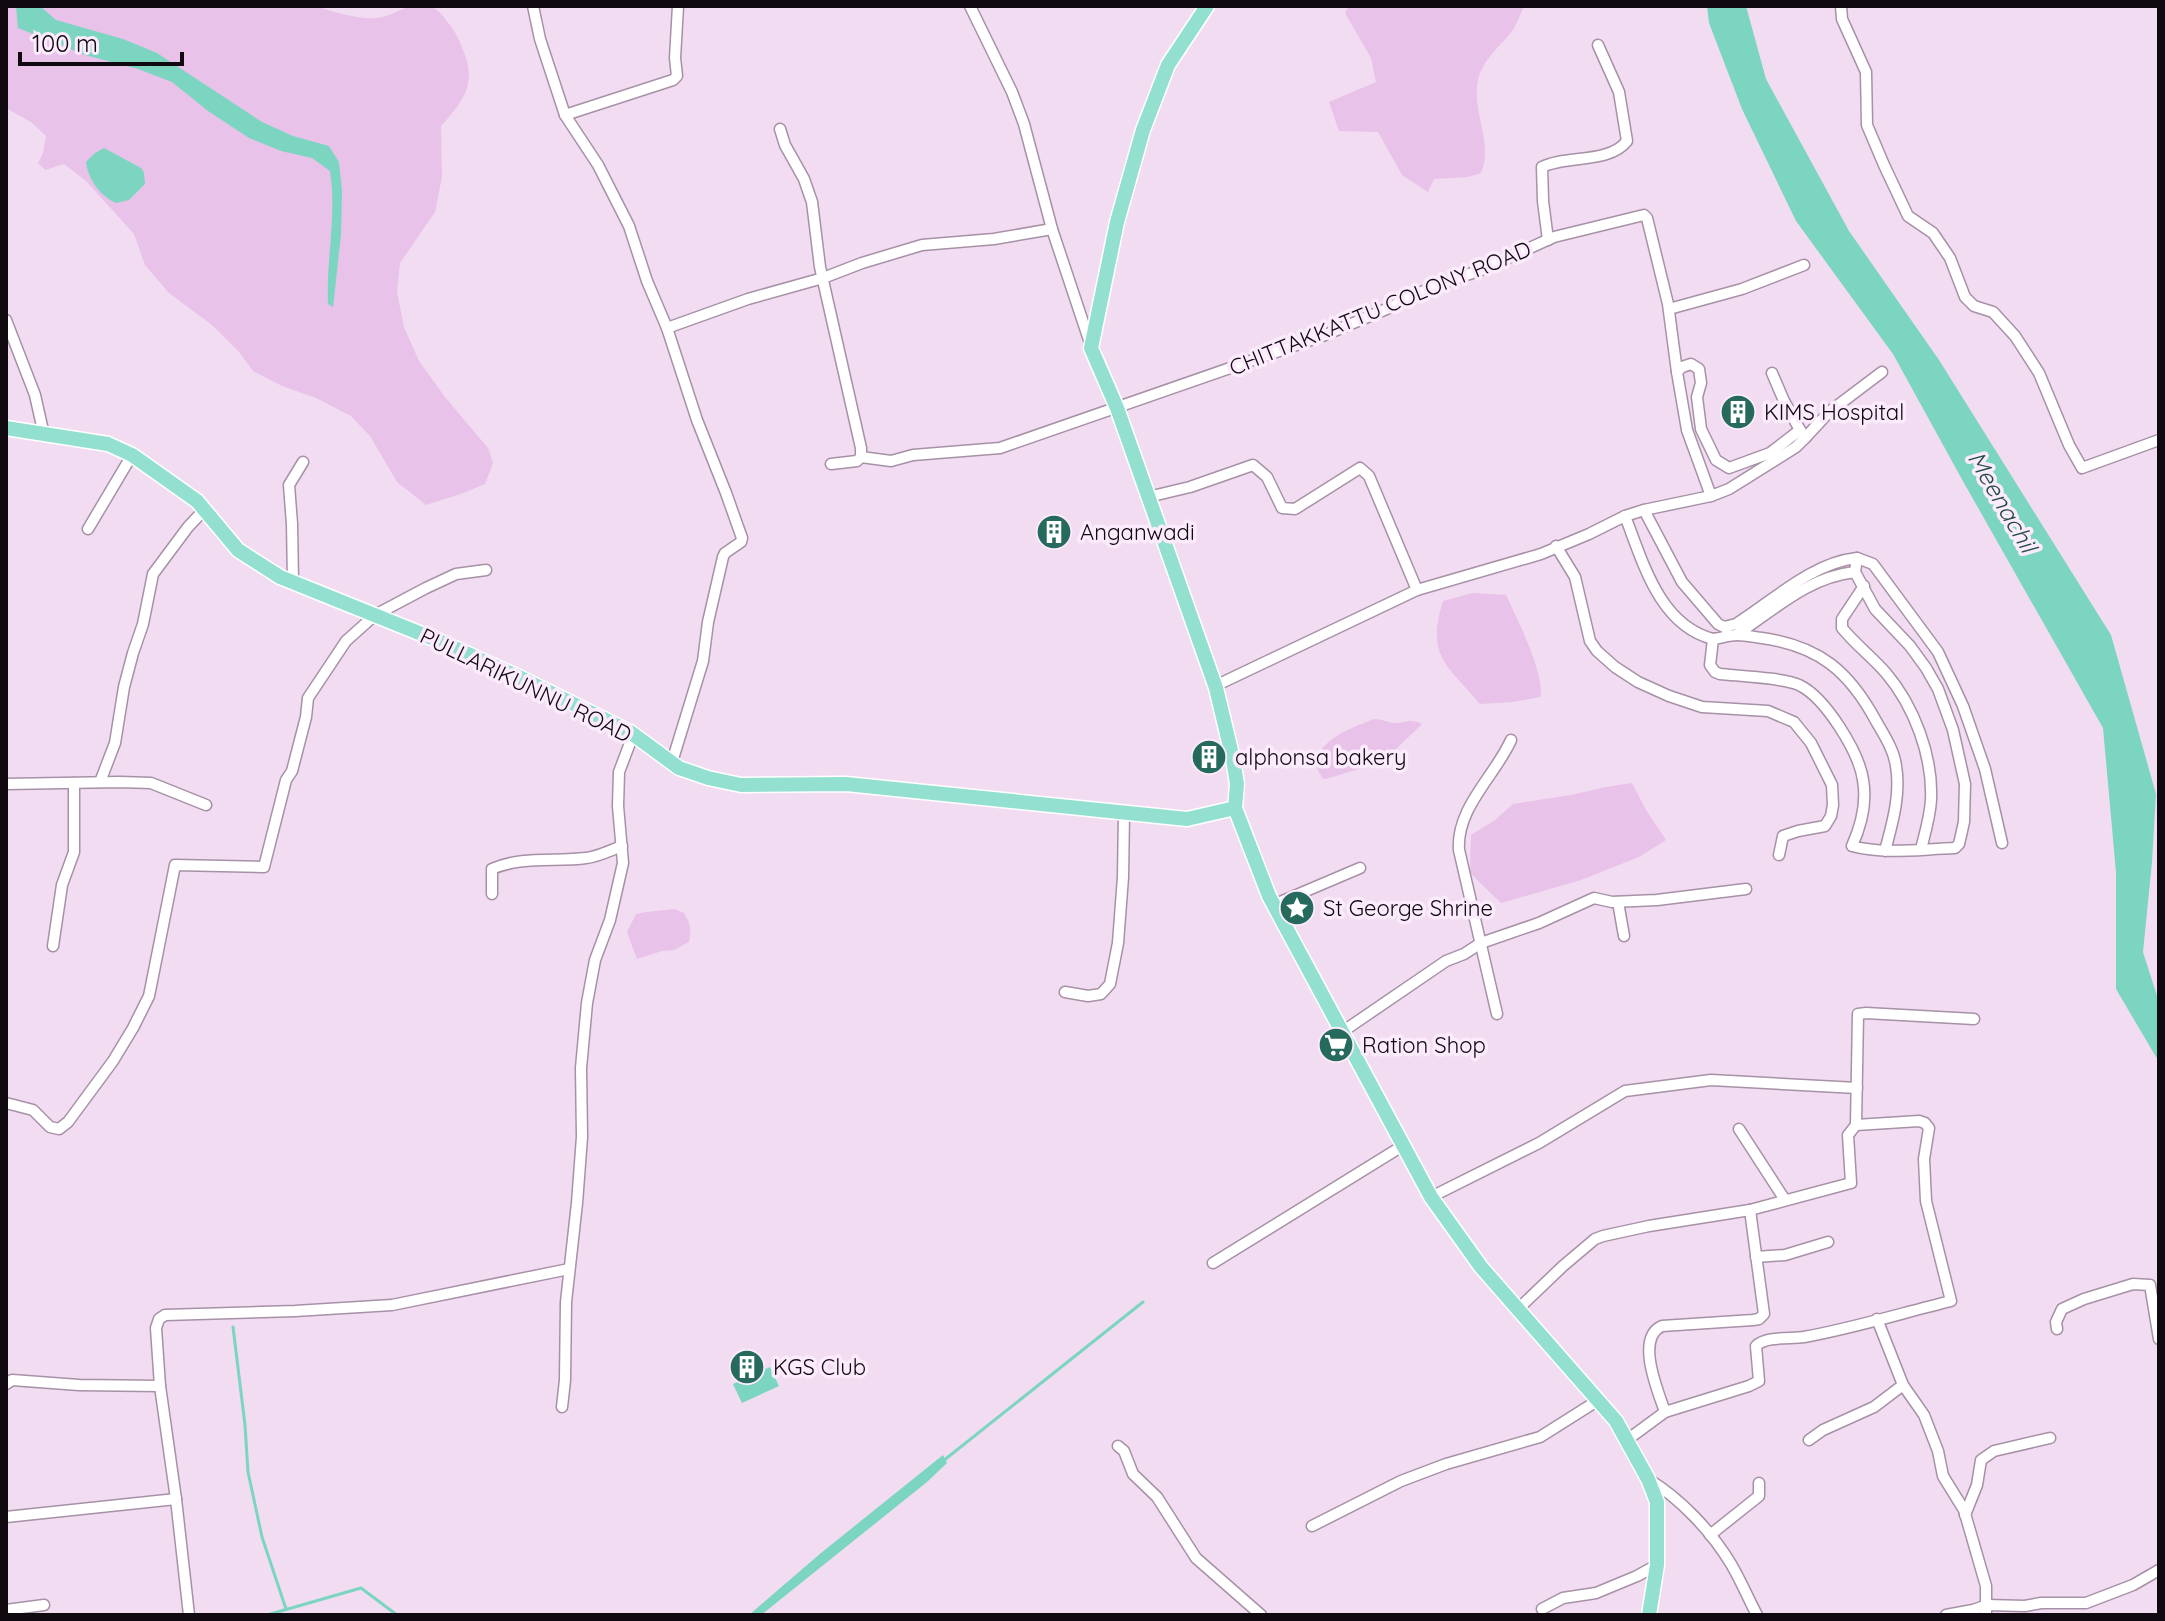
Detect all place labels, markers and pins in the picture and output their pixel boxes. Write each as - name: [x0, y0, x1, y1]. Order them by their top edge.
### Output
- building icon: KIMS Hospital: [1719, 393, 1757, 431]
- place label: KIMS Hospital: [1764, 398, 1904, 426]
- building icon: Anganwadi: [1035, 513, 1073, 551]
- place label: Anganwadi: [1080, 518, 1195, 546]
- building icon: alphonsa bakery: [1190, 738, 1228, 776]
- place label: alphonsa bakery: [1235, 743, 1406, 771]
- place icon: St George Shrine: [1278, 889, 1316, 927]
- place label: St George Shrine: [1323, 894, 1493, 922]
- supermarket icon: Ration Shop: [1317, 1026, 1355, 1064]
- place label: Ration Shop: [1362, 1031, 1486, 1059]
- building icon: KGS Club: [728, 1348, 766, 1386]
- place label: KGS Club: [773, 1353, 866, 1381]

